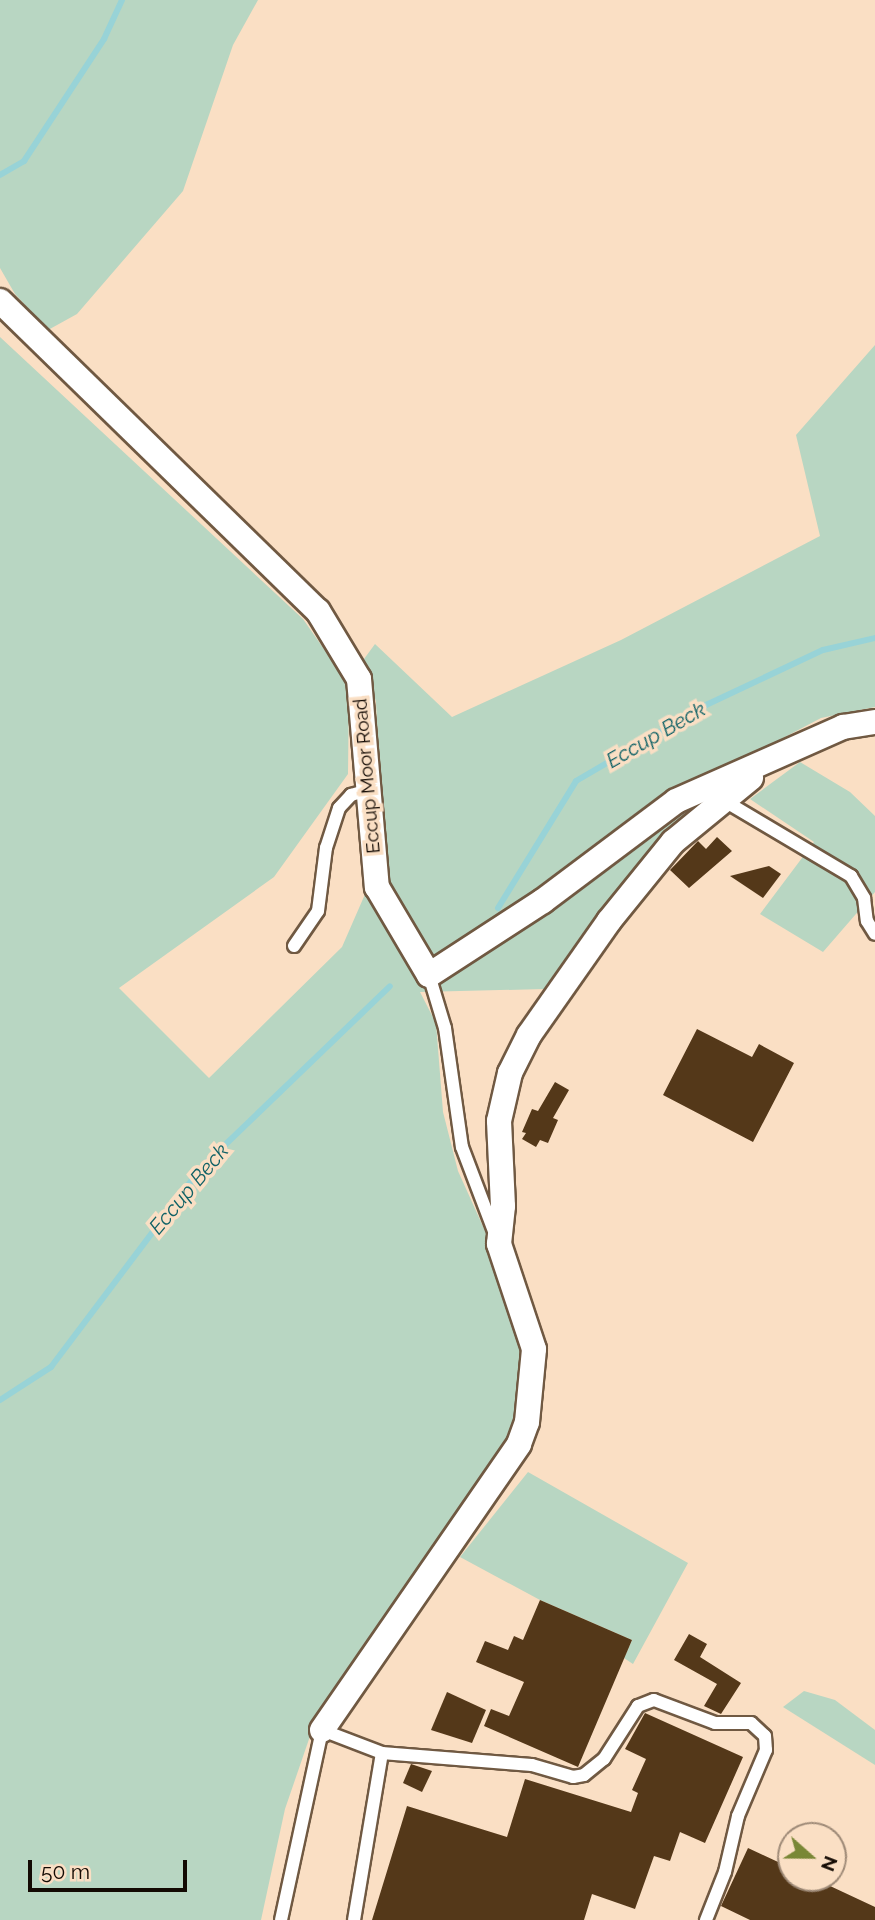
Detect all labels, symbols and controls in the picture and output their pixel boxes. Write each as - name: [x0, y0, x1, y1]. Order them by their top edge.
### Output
- water label: Eccup Beck: [602, 696, 710, 774]
- street label: Eccup Moor Road: [349, 697, 385, 855]
- water label: Eccup Beck: [144, 1139, 234, 1239]
- north arrow: [777, 1822, 847, 1892]
- scale bar: [32, 1846, 191, 1890]
- text: N: [817, 1853, 843, 1875]
- text: 50 m: [41, 1859, 90, 1884]

